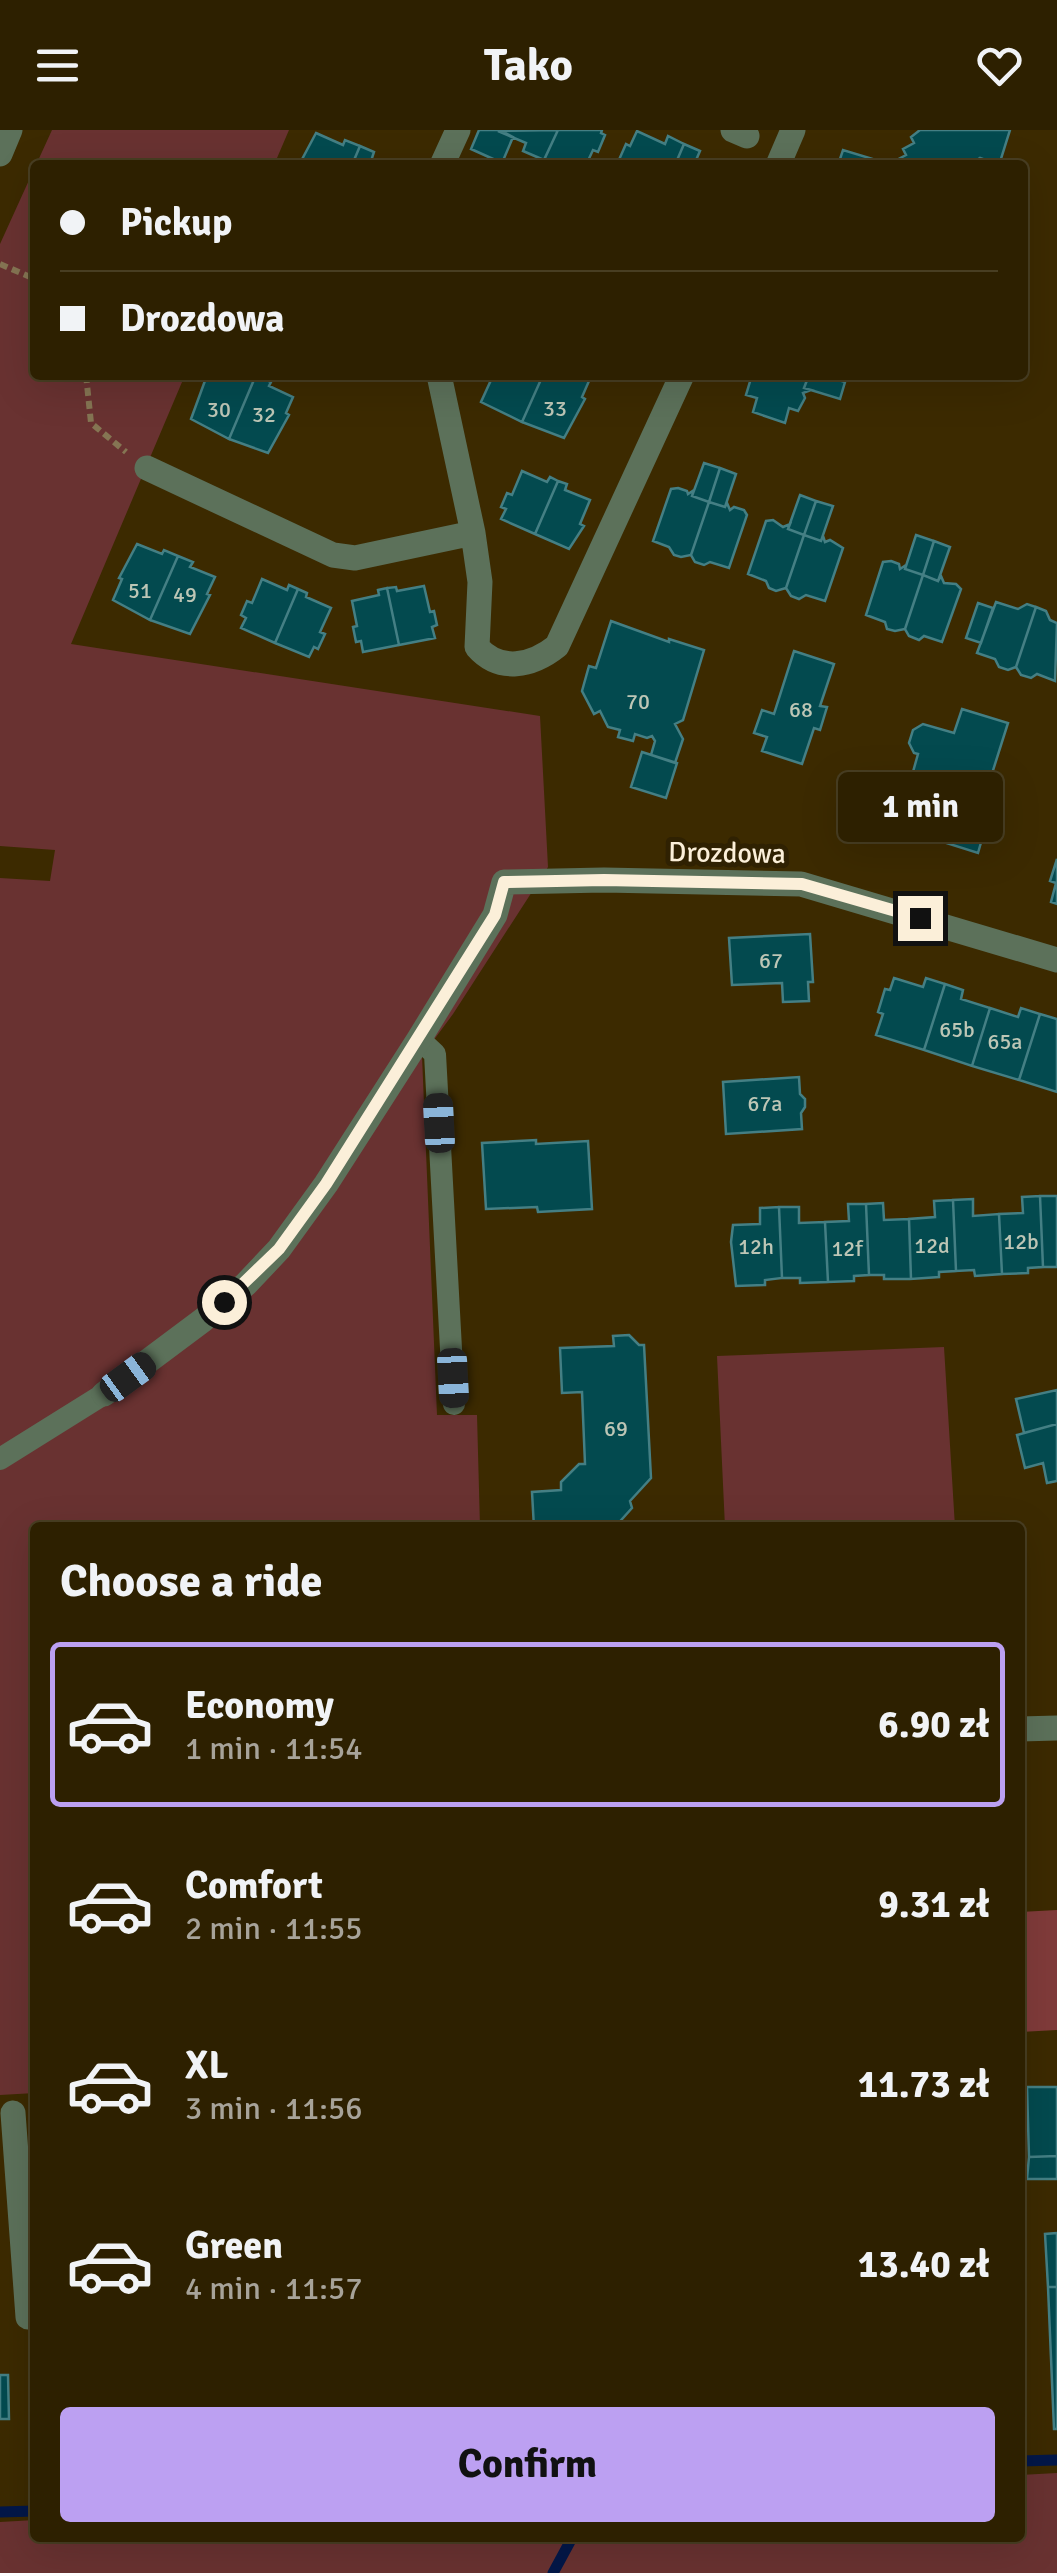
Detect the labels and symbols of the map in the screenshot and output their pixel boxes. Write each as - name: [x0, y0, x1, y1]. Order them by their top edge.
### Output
- house number: 33: [543, 395, 567, 422]
- house number: 30: [207, 396, 231, 423]
- house number: 32: [252, 401, 276, 428]
- house number: 51: [128, 577, 152, 604]
- house number: 49: [173, 581, 197, 608]
- house number: 70: [626, 688, 650, 715]
- house number: 68: [789, 696, 813, 723]
- callout: 1 min: [838, 773, 1002, 843]
- street label: Drozdowa: [668, 835, 786, 871]
- route end: [898, 896, 943, 941]
- house number: 67: [759, 947, 783, 974]
- house number: 65b: [939, 1016, 975, 1043]
- house number: 65a: [988, 1028, 1022, 1055]
- house number: 67a: [748, 1090, 782, 1117]
- car: [422, 1092, 456, 1154]
- house number: 12b: [1003, 1228, 1039, 1255]
- house number: 12d: [914, 1232, 950, 1259]
- house number: 12h: [738, 1233, 774, 1260]
- house number: 12f: [831, 1235, 864, 1262]
- route start: [202, 1280, 247, 1325]
- car: [95, 1347, 161, 1407]
- car: [436, 1347, 470, 1409]
- house number: 69: [604, 1415, 628, 1442]

